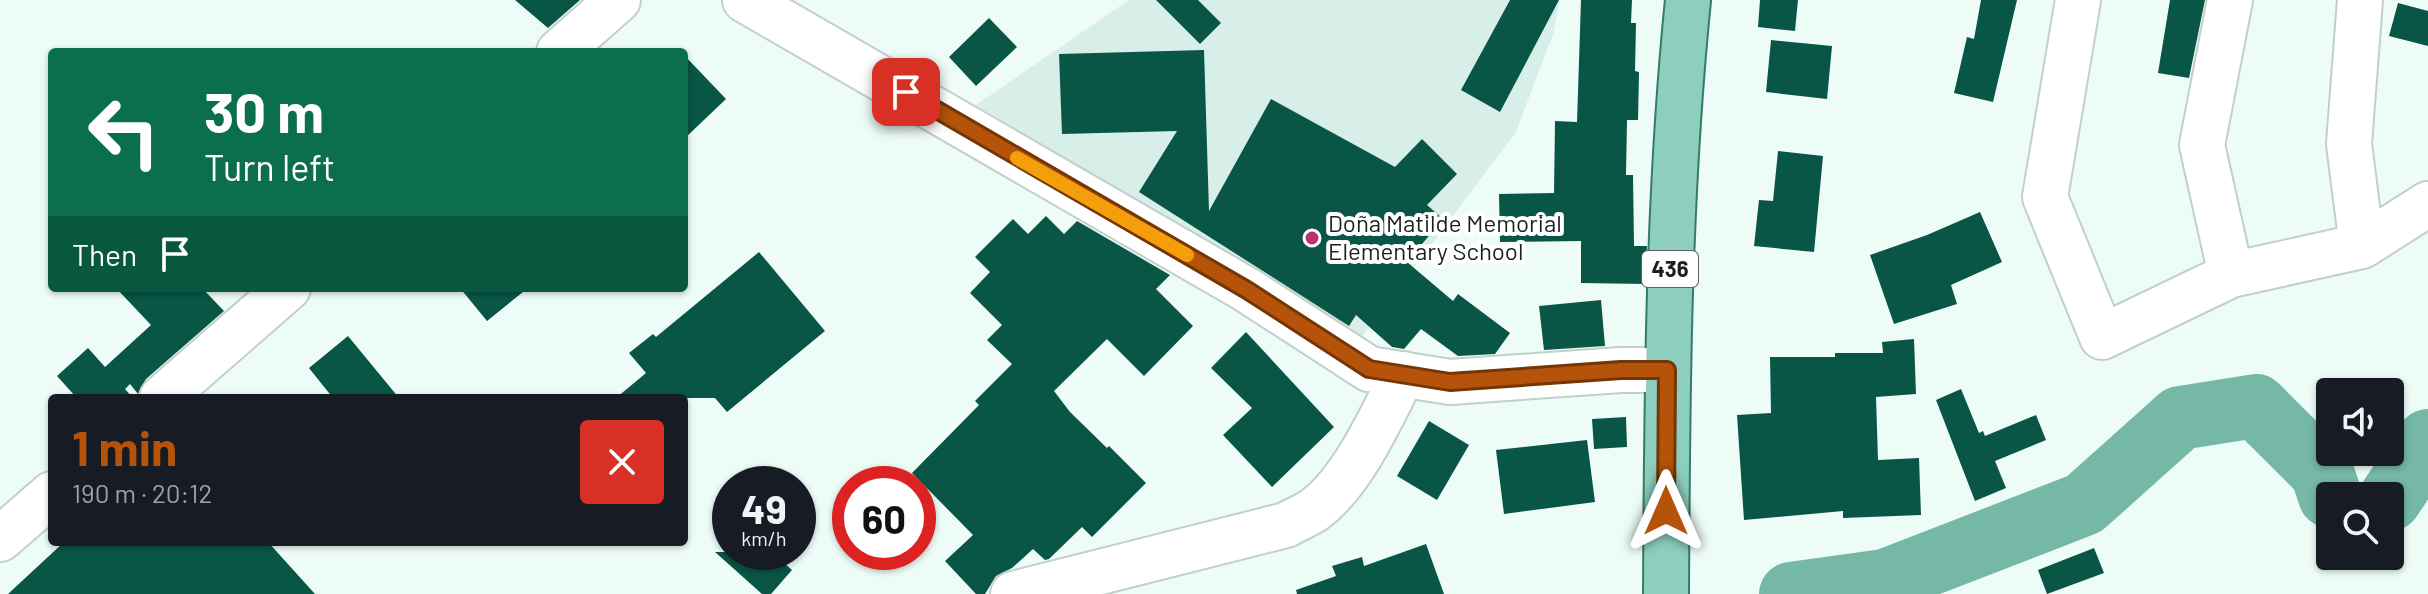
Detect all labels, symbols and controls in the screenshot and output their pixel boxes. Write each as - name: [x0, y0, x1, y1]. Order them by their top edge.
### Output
- pin: [872, 58, 940, 126]
- icon: arrive: [884, 70, 928, 114]
- text: 30 m: [204, 77, 324, 144]
- icon: left: [72, 80, 176, 184]
- text: Turn left: [204, 145, 335, 188]
- place label: Doña Matilde Memorial Elementary School: [1328, 208, 1562, 265]
- marker: Doña Matilde Memorial Elementary School: [1303, 229, 1321, 247]
- icon: arrive: [153, 232, 197, 276]
- text: Then: [72, 236, 137, 272]
- road number: 436: [1642, 251, 1698, 287]
- map controls: [2316, 378, 2404, 570]
- button: sound: [2316, 378, 2404, 466]
- text: 1 min: [72, 418, 177, 476]
- button: close: [580, 420, 664, 504]
- speed limit sign: 60: [832, 466, 936, 570]
- position arrow: [1624, 469, 1708, 553]
- text: 190 m · 20:12: [72, 477, 212, 508]
- button: search: [2316, 482, 2404, 570]
- text: 49: [741, 484, 787, 532]
- text: km/h: [741, 526, 787, 550]

